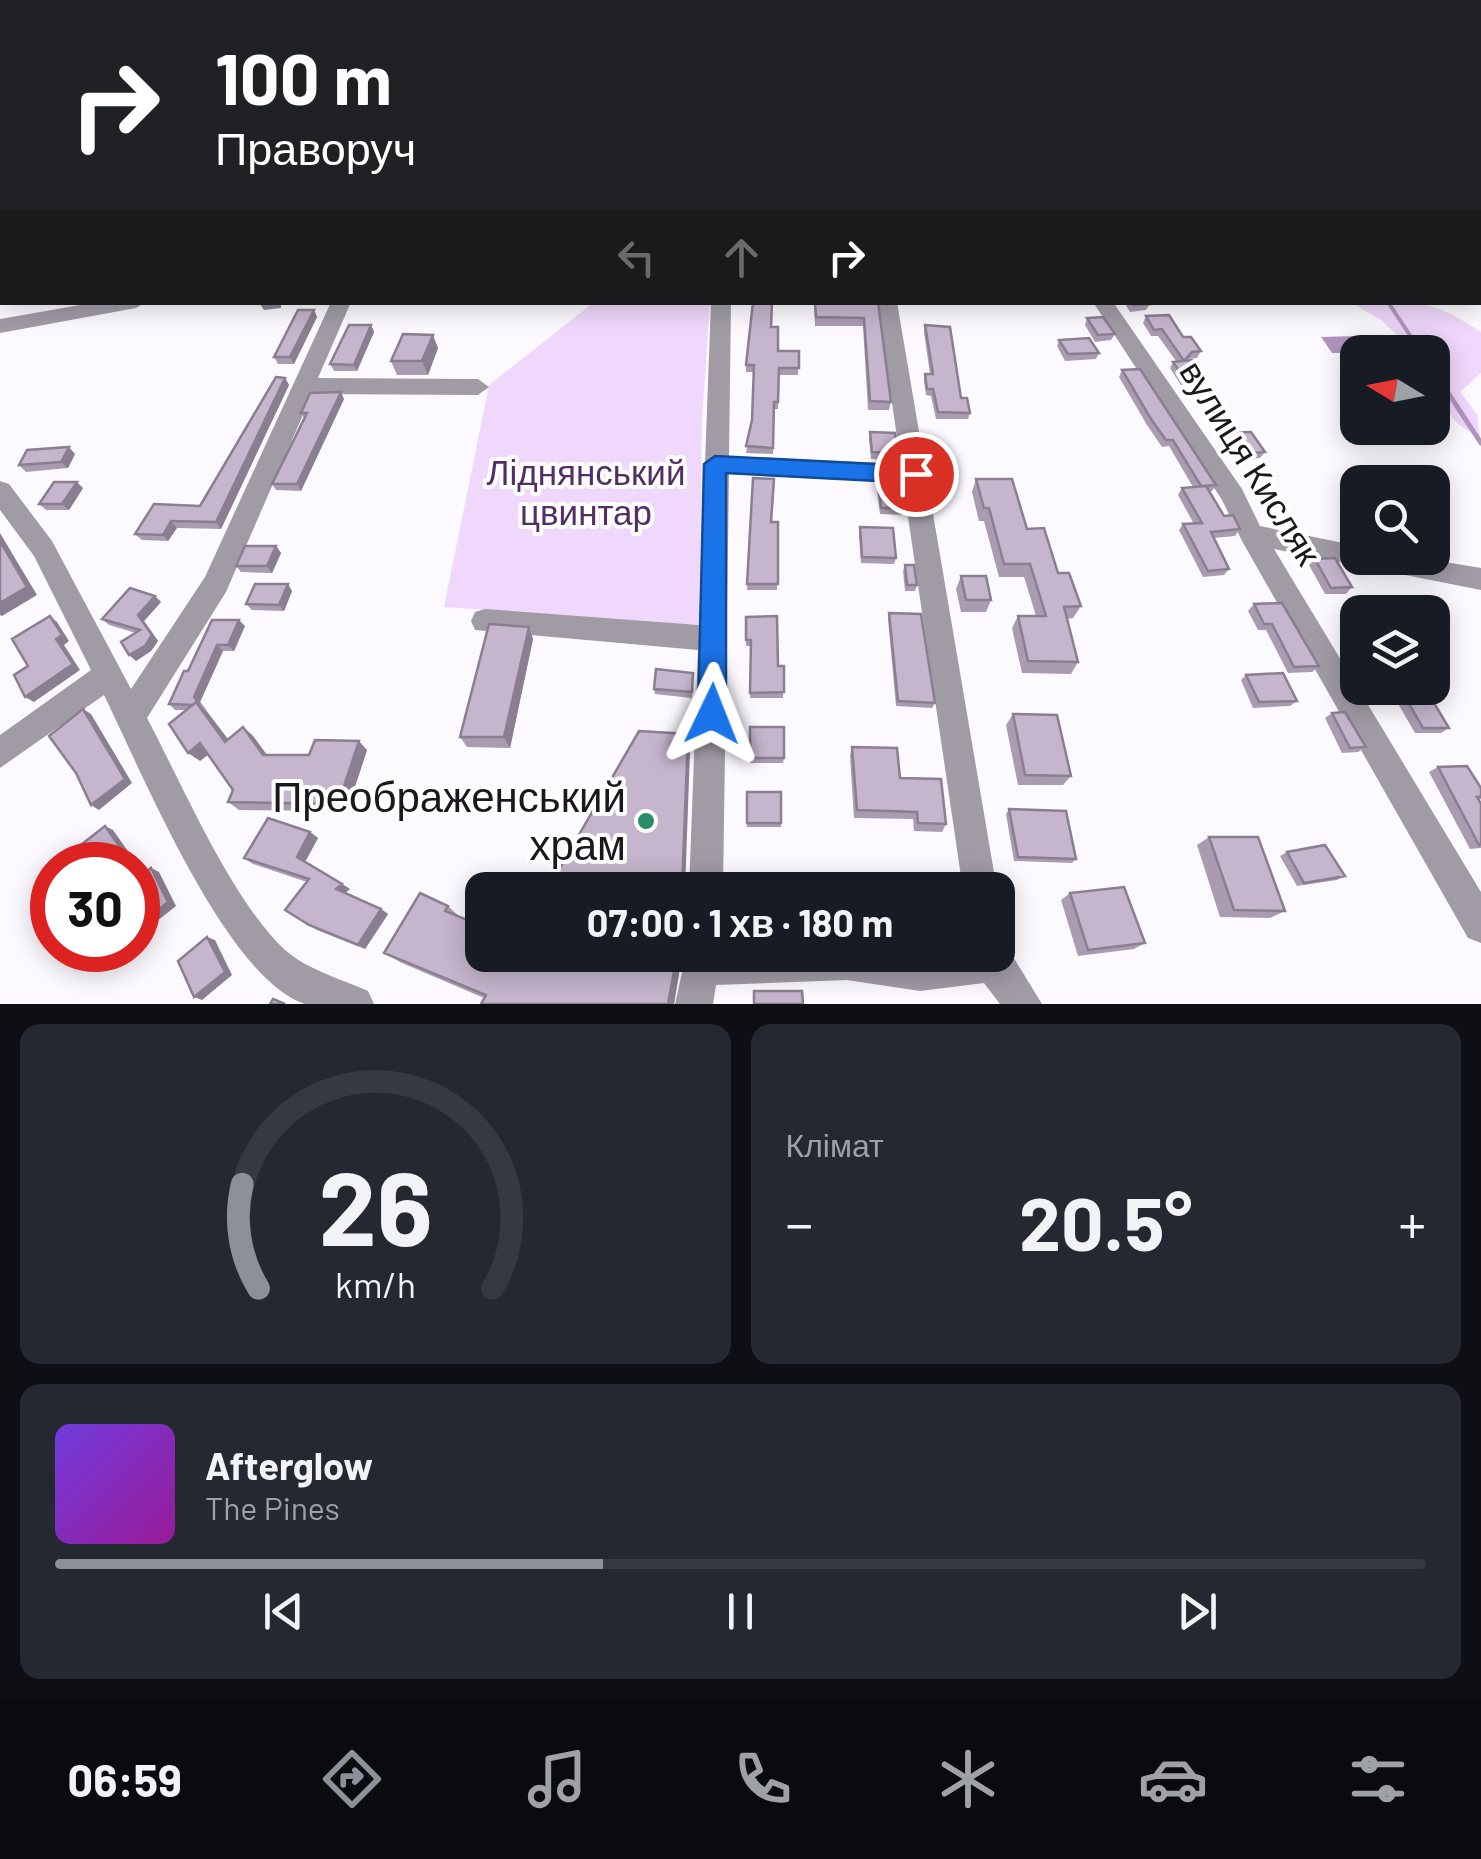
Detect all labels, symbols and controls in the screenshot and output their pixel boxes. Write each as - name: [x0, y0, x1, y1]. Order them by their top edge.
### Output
- text: 100 m: [215, 35, 392, 119]
- icon: right: [50, 40, 180, 170]
- text: Праворуч: [215, 120, 416, 174]
- icon: left: [609, 230, 664, 285]
- icon: ahead: [714, 230, 769, 285]
- icon: right: [819, 230, 874, 285]
- north arrow: [1340, 335, 1450, 445]
- map controls: [1340, 335, 1450, 705]
- street label: вулиця Кисляк: [1172, 352, 1332, 572]
- pin: [874, 432, 959, 517]
- icon: arrive: [889, 447, 944, 502]
- park label: Ліднянський цвинтар: [487, 450, 685, 532]
- button: search: [1340, 465, 1450, 575]
- button: layers: [1340, 595, 1450, 705]
- position arrow: [660, 662, 764, 766]
- place label: Преображенський храм: [272, 770, 626, 869]
- marker: Преображенський храм: [635, 810, 657, 832]
- speed limit sign: 30: [30, 842, 160, 972]
- text: 07:00 · 1 хв · 180 m: [587, 899, 893, 945]
- text: Клімат: [786, 1125, 884, 1163]
- text: 26: [318, 1142, 432, 1267]
- text: 20.5°: [1019, 1176, 1193, 1266]
- text: −: [786, 1189, 813, 1255]
- text: +: [1398, 1189, 1426, 1255]
- text: km/h: [335, 1262, 416, 1305]
- text: Afterglow: [205, 1442, 373, 1488]
- text: The Pines: [205, 1488, 340, 1526]
- icon: previous: [256, 1584, 311, 1639]
- icon: pause: [713, 1584, 768, 1639]
- icon: next: [1170, 1584, 1225, 1639]
- icon: directions: [317, 1744, 387, 1814]
- icon: music: [522, 1744, 592, 1814]
- icon: phone: [728, 1744, 798, 1814]
- icon: climate: [933, 1744, 1003, 1814]
- icon: car: [1138, 1744, 1208, 1814]
- icon: filters: [1343, 1744, 1413, 1814]
- text: 06:59: [68, 1752, 182, 1806]

